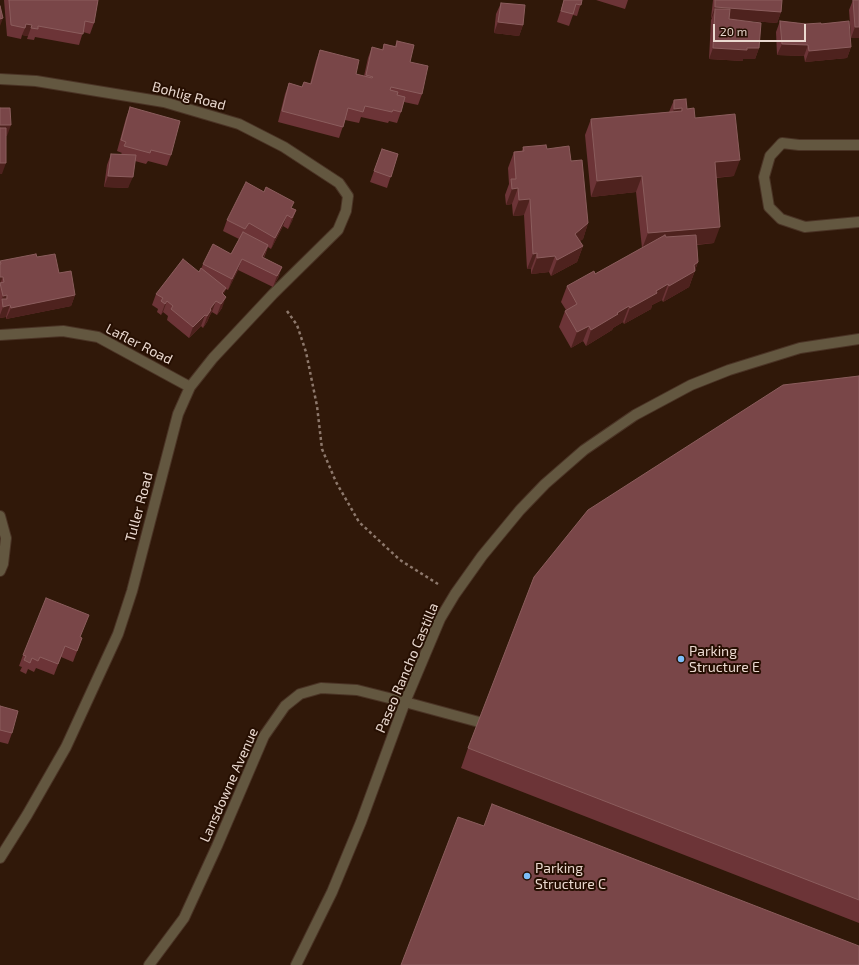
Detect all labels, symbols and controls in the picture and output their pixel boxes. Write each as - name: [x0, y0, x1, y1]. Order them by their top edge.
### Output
- scale bar: [715, 16, 808, 42]
- text: 20 m: [720, 24, 747, 38]
- street label: Bohlig Road: [150, 78, 228, 114]
- street label: Lafler Road: [103, 320, 175, 368]
- street label: Tuller Road: [122, 470, 156, 544]
- street label: Paseo Rancho Castilla: [372, 600, 442, 736]
- place label: Parking Structure E: [689, 643, 760, 676]
- marker: Parking Structure E: [676, 654, 686, 664]
- street label: Lansdowne Avenue: [196, 725, 262, 845]
- place label: Parking Structure C: [535, 860, 606, 892]
- marker: Parking Structure C: [522, 871, 532, 881]

